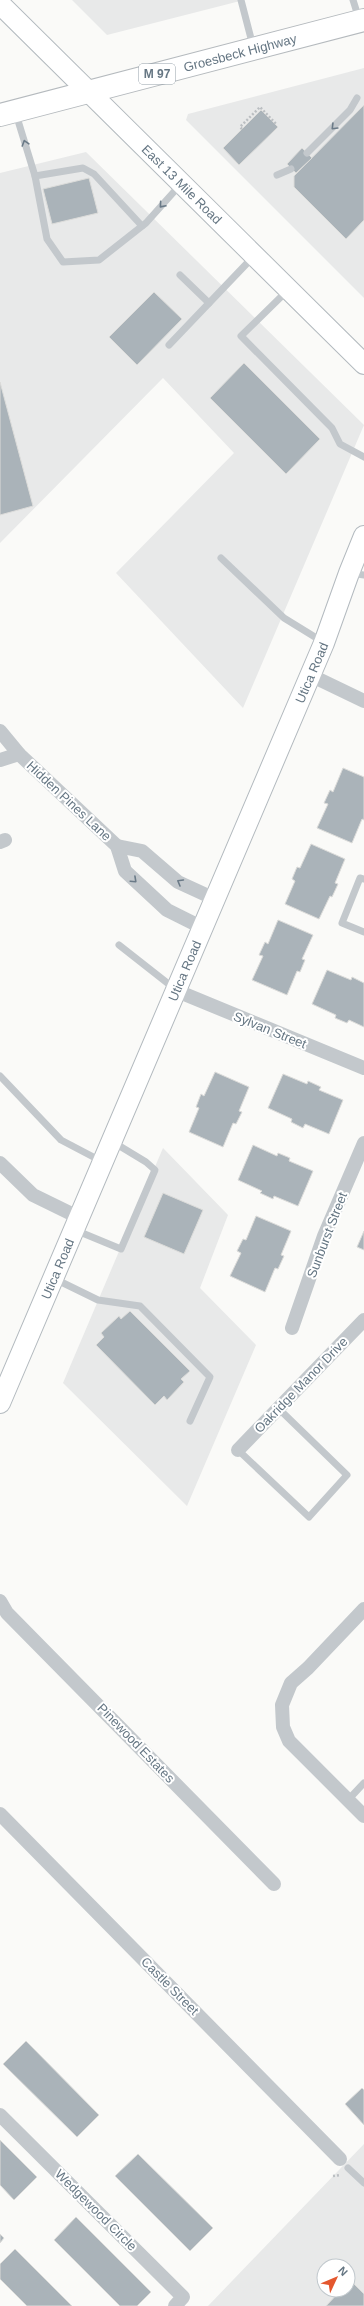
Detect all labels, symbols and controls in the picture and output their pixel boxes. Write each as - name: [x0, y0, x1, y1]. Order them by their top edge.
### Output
- street label: Groesbeck Highway: [182, 30, 299, 74]
- road number: M 97: [139, 64, 175, 84]
- one-way arrow: [331, 122, 339, 130]
- one-way arrow: [21, 140, 30, 147]
- street label: East 13 Mile Road: [139, 141, 225, 227]
- one-way arrow: [159, 200, 166, 208]
- street label: Utica Road: [292, 640, 331, 705]
- street label: Hidden Pines Lane: [24, 758, 114, 844]
- one-way arrow: [129, 875, 137, 883]
- one-way arrow: [177, 879, 184, 887]
- street label: Utica Road: [165, 938, 204, 1003]
- street label: Sylvan Street: [231, 1009, 309, 1052]
- street label: Sunburst Street: [304, 1190, 350, 1280]
- street label: Utica Road: [38, 1236, 77, 1301]
- street label: Oakridge Manor Drive: [251, 1334, 351, 1436]
- street label: Pinewood Estates: [94, 1700, 178, 1786]
- street label: Castle Street: [138, 1954, 202, 2018]
- street label: Wedgewood Circle: [52, 2166, 140, 2254]
- north arrow: [316, 2258, 356, 2298]
- text: N: [336, 2264, 350, 2278]

